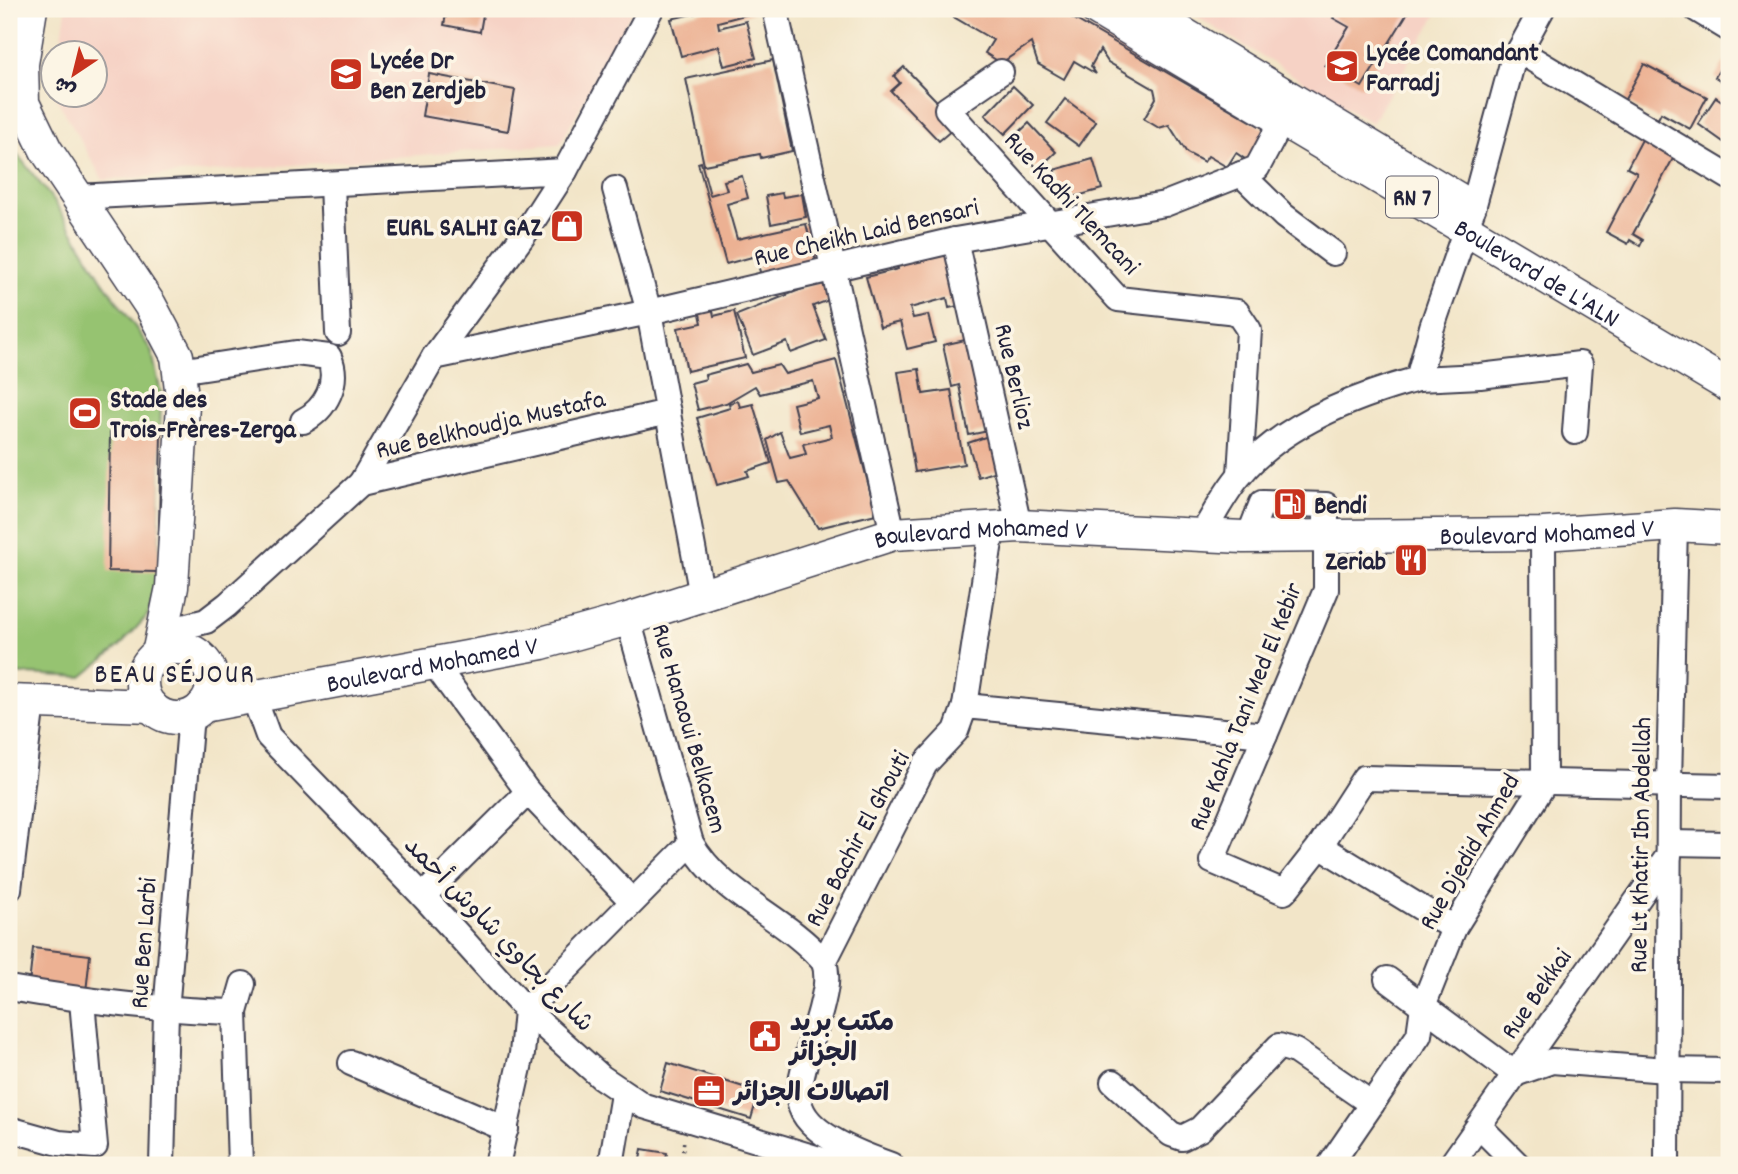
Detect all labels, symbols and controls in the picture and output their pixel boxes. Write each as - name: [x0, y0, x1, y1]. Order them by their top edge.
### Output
- place label: Lycée Comandant Farradj: [1366, 36, 1539, 103]
- north arrow: [38, 38, 108, 108]
- place label: Lycée Dr Ben Zerdjeb: [370, 44, 486, 111]
- school or university icon: Lycée Comandant Farradj: [1323, 47, 1361, 85]
- school or university icon: Lycée Dr Ben Zerdjeb: [327, 55, 365, 93]
- text: ش: [50, 68, 83, 102]
- street label: Rue Kadhi Tlemcani: [994, 124, 1147, 285]
- road number: RN 7: [1386, 176, 1438, 218]
- street label: Rue Cheikh Laid Bensari: [751, 190, 983, 278]
- shop icon: EURL SALHI GAZ: [548, 207, 586, 245]
- place label: EURL SALHI GAZ: [386, 211, 543, 248]
- street label: Boulevard de L'ALN: [1446, 211, 1626, 339]
- street label: Rue Berlioz: [983, 320, 1043, 433]
- street label: Rue Belkhoudja Mustafa: [373, 382, 610, 471]
- place label: Stade des Trois-Frères-Zerga: [110, 383, 297, 450]
- sports icon: Stade des Trois-Frères-Zerga: [66, 394, 104, 432]
- fuel station icon: Bendi: [1271, 485, 1309, 523]
- place label: Bendi: [1314, 489, 1367, 526]
- street label: Boulevard Mohamed V: [870, 511, 1089, 561]
- street label: Boulevard Mohamed V: [1440, 511, 1656, 557]
- restaurant icon: Zeriab: [1392, 541, 1430, 579]
- place label: Zeriab: [1325, 545, 1386, 582]
- street label: Rue Kahla Tani Med El Kebir: [1180, 577, 1314, 837]
- street label: Rue Hanaoui Belkacem: [640, 620, 735, 838]
- street label: Boulevard Mohamed V: [324, 629, 542, 705]
- district label: BEAU SÉJOUR: [94, 657, 256, 697]
- street label: Rue Lt Khatir Ibn Abdellah: [1622, 717, 1663, 974]
- street label: Rue Bachir El Ghouti: [797, 745, 921, 934]
- street label: Rue Djedid Ahmed: [1411, 767, 1531, 938]
- street label: شارع بجاوي شاوش أحمد: [394, 829, 601, 1042]
- street label: Rue Ben Larbi: [122, 876, 169, 1010]
- street label: Rue Bekkai: [1493, 942, 1583, 1048]
- place label: مكتب بريد الجزائر: [787, 1006, 894, 1073]
- public building icon: مكتب بريد الجزائر: [746, 1017, 784, 1055]
- office icon: اتصالات الجزائر: [690, 1072, 728, 1110]
- place label: اتصالات الجزائر: [731, 1076, 889, 1113]

